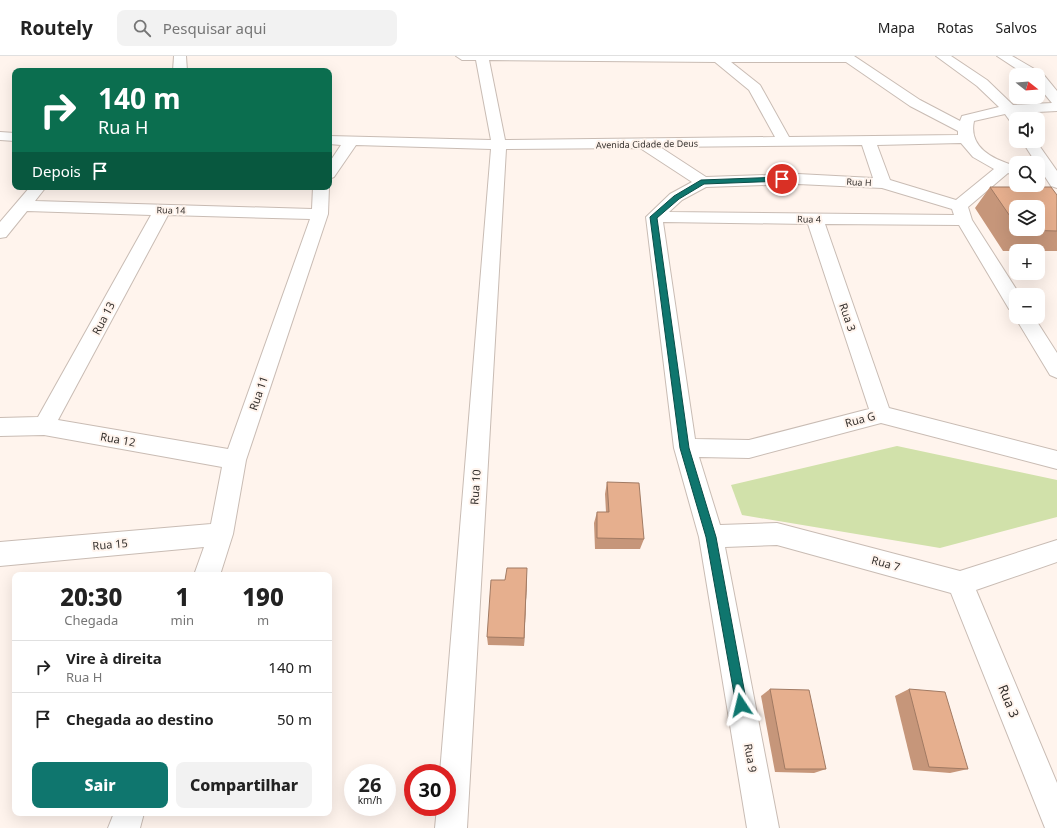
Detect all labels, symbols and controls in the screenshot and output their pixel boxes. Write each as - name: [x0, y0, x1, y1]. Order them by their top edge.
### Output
- search box: [117, 10, 397, 46]
- text: Routely: [20, 15, 93, 41]
- icon: search: [131, 17, 153, 39]
- text: Pesquisar aqui: [163, 18, 266, 38]
- text: Mapa: [878, 18, 915, 37]
- text: Rotas: [937, 18, 974, 37]
- text: Salvos: [996, 18, 1037, 37]
- north arrow: [1009, 68, 1045, 104]
- map controls: [1009, 68, 1045, 324]
- text: 140 m: [98, 79, 181, 117]
- icon: right: [32, 84, 84, 136]
- button: sound: [1009, 112, 1045, 148]
- text: Rua H: [98, 115, 148, 139]
- street label: Avenida Cidade de Deus: [596, 137, 698, 151]
- button: search: [1009, 156, 1045, 192]
- icon: arrive: [89, 160, 111, 182]
- text: Depois: [32, 161, 81, 181]
- pin: [765, 162, 799, 196]
- icon: arrive: [771, 168, 793, 190]
- street label: Rua H: [846, 175, 872, 189]
- button: layers: [1009, 200, 1045, 236]
- street label: Rua 14: [156, 203, 186, 217]
- street label: Rua 4: [797, 212, 821, 226]
- button: +: [1009, 244, 1045, 280]
- button: −: [1009, 288, 1045, 324]
- street label: Rua 13: [88, 299, 118, 337]
- street label: Rua 3: [836, 301, 860, 333]
- street label: Rua 11: [245, 374, 271, 412]
- street label: Rua G: [843, 408, 877, 430]
- street label: Rua 12: [99, 429, 137, 449]
- street label: Rua 10: [466, 469, 484, 505]
- street label: Rua 15: [92, 535, 128, 553]
- street label: Rua 7: [870, 552, 902, 574]
- text: 20:30: [60, 580, 122, 613]
- text: 1: [175, 580, 189, 613]
- text: 190: [242, 580, 284, 613]
- text: Chegada: [64, 611, 118, 629]
- text: min: [171, 611, 194, 629]
- text: m: [257, 611, 269, 629]
- text: Vire à direita: [66, 648, 162, 668]
- icon: right: [32, 656, 54, 678]
- text: 140 m: [268, 657, 312, 677]
- text: Rua H: [66, 668, 102, 686]
- street label: Rua 3: [994, 682, 1024, 720]
- position arrow: [720, 684, 762, 726]
- icon: arrive: [32, 708, 54, 730]
- text: Chegada ao destino: [66, 709, 214, 729]
- text: 50 m: [277, 709, 312, 729]
- street label: Rua 9: [741, 742, 761, 774]
- button: Sair: [32, 762, 168, 808]
- button: Compartilhar: [176, 762, 312, 808]
- speed limit sign: 30: [404, 764, 456, 816]
- text: 26: [359, 771, 381, 798]
- text: km/h: [358, 793, 382, 807]

